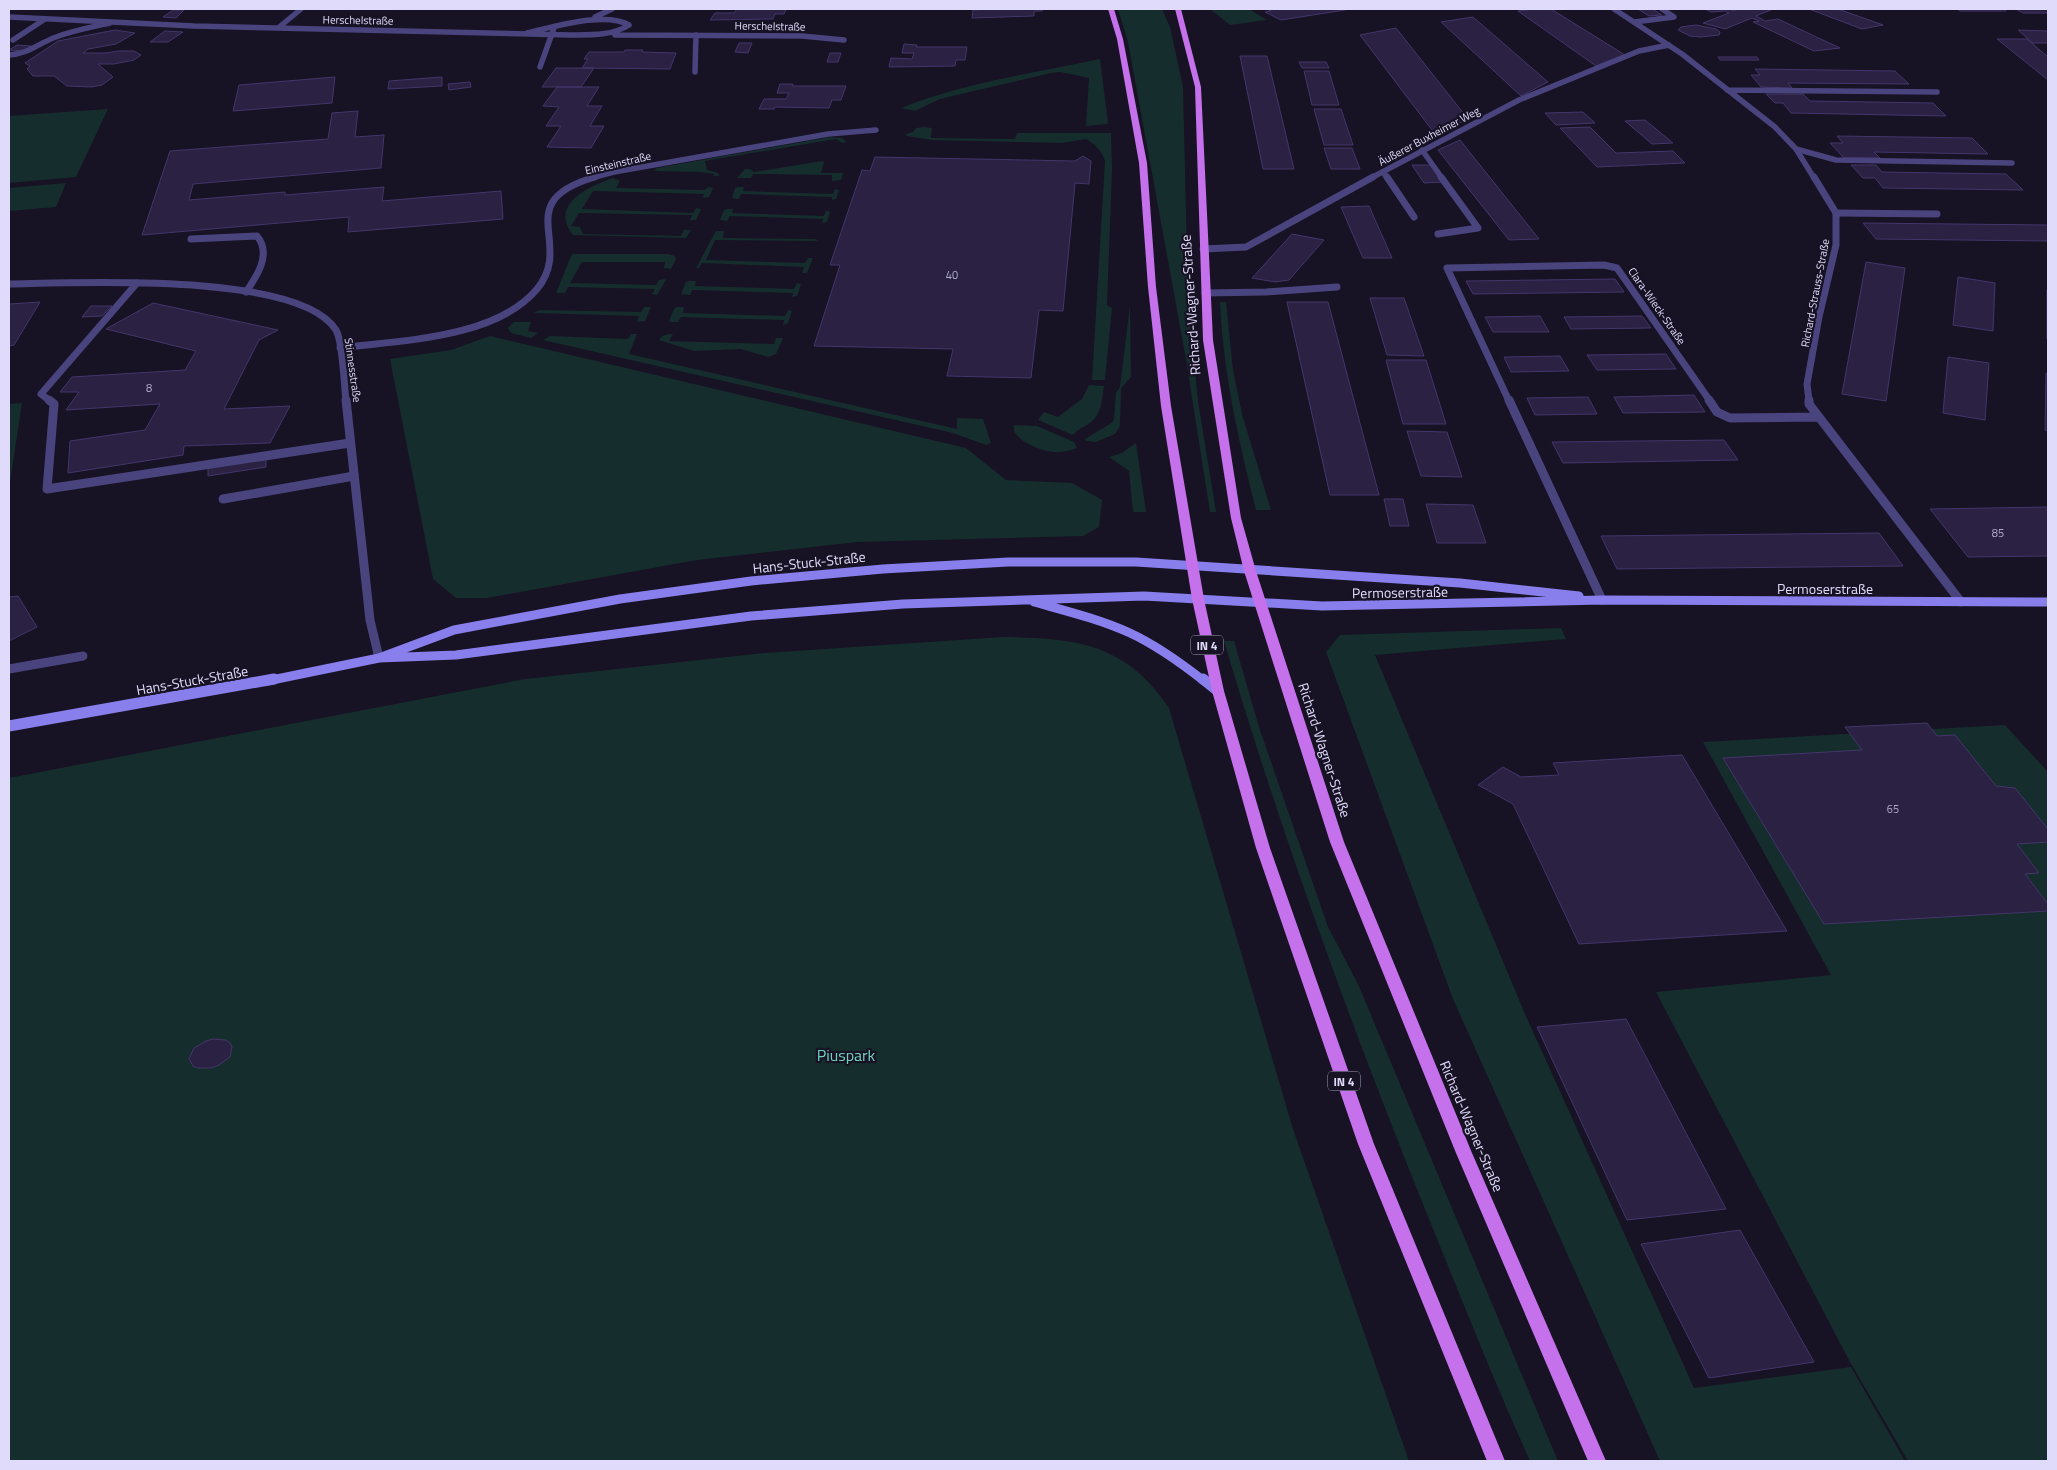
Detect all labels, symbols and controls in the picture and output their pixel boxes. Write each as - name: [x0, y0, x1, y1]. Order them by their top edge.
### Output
- street label: Herschelstraße: [322, 11, 394, 29]
- street label: Herschelstraße: [734, 17, 806, 35]
- street label: Äußerer Buxheimer Weg: [1375, 102, 1483, 170]
- street label: Einsteinstraße: [583, 148, 653, 178]
- street label: Richard-Wagner-Straße: [1175, 234, 1205, 376]
- street label: Richard-Strauss-Straße: [1797, 237, 1833, 348]
- street label: Clara-Wieck-Straße: [1624, 264, 1690, 348]
- house number: 40: [946, 267, 958, 283]
- street label: Stinnesstraße: [341, 337, 365, 404]
- house number: 8: [146, 380, 152, 396]
- house number: 85: [1992, 525, 2004, 541]
- street label: Hans-Stuck-Straße: [752, 546, 866, 578]
- street label: Permoserstraße: [1777, 578, 1873, 599]
- street label: Permoserstraße: [1352, 581, 1448, 603]
- road number: IN 4: [1191, 636, 1223, 654]
- street label: Hans-Stuck-Straße: [134, 660, 250, 700]
- street label: Richard-Wagner-Straße: [1293, 680, 1357, 820]
- house number: 65: [1887, 801, 1899, 817]
- park label: Piuspark: [817, 1043, 876, 1067]
- street label: Richard-Wagner-Straße: [1435, 1057, 1509, 1195]
- road number: IN 4: [1328, 1072, 1360, 1090]

